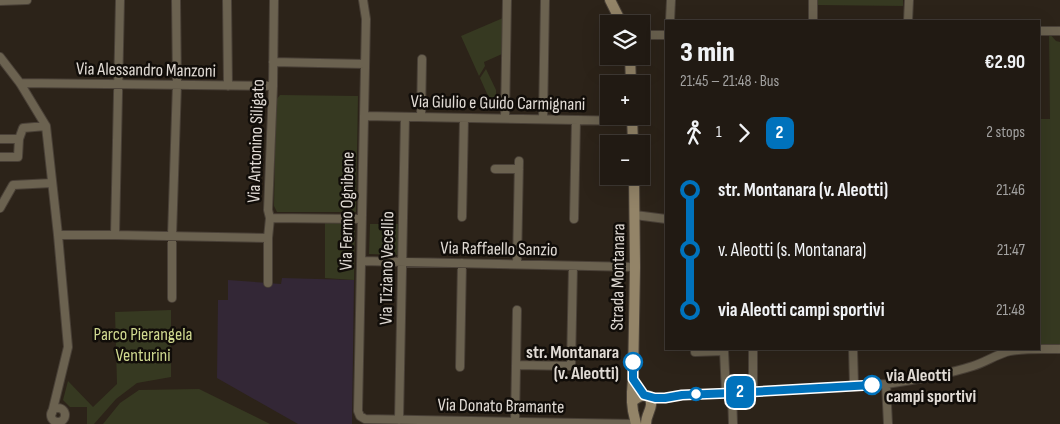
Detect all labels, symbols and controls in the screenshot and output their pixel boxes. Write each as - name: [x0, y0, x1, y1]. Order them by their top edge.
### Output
- map controls: [600, 15, 650, 185]
- button: layers: [600, 15, 650, 65]
- text: 3 min: [680, 36, 735, 69]
- text: €2.90: [985, 51, 1025, 74]
- street label: Via Alessandro Manzoni: [76, 58, 216, 82]
- text: 21:45 – 21:48 · Bus: [680, 72, 779, 91]
- button: +: [600, 75, 650, 125]
- street label: Via Antonino Siligato: [243, 79, 269, 203]
- street label: Via Giulio e Guido Carmignani: [411, 91, 585, 115]
- icon: walk: [680, 119, 708, 147]
- icon: forward: [730, 119, 758, 147]
- text: 2: [776, 122, 784, 143]
- text: 1: [716, 123, 722, 142]
- text: 2 stops: [986, 123, 1025, 142]
- button: −: [600, 135, 650, 185]
- street label: Via Fermo Ognibene: [335, 151, 359, 271]
- text: str. Montanara (v. Aleotti): [718, 179, 888, 202]
- text: 21:46: [996, 181, 1025, 200]
- street label: Via Tiziano Vecellio: [376, 211, 398, 325]
- street label: Strada Montanara: [607, 223, 629, 331]
- street label: Via Raffaello Sanzio: [440, 237, 558, 261]
- text: v. Aleotti (s. Montanara): [718, 239, 866, 262]
- text: 21:47: [997, 241, 1025, 260]
- text: via Aleotti campi sportivi: [718, 299, 885, 322]
- text: 21:48: [996, 301, 1025, 320]
- park label: Parco Pierangela Venturini: [94, 324, 193, 366]
- place label: str. Montanara (v. Aleotti): [526, 342, 619, 384]
- marker: str. Montanara (v. Aleotti): [623, 352, 643, 372]
- place label: via Aleotti campi sportivi: [886, 365, 976, 407]
- marker: via Aleotti campi sportivi: [862, 375, 882, 395]
- line badge: 2: [724, 376, 756, 408]
- text: 2: [736, 381, 744, 402]
- unlabelled marker: [689, 387, 703, 401]
- street label: Via Donato Bramante: [438, 394, 564, 418]

